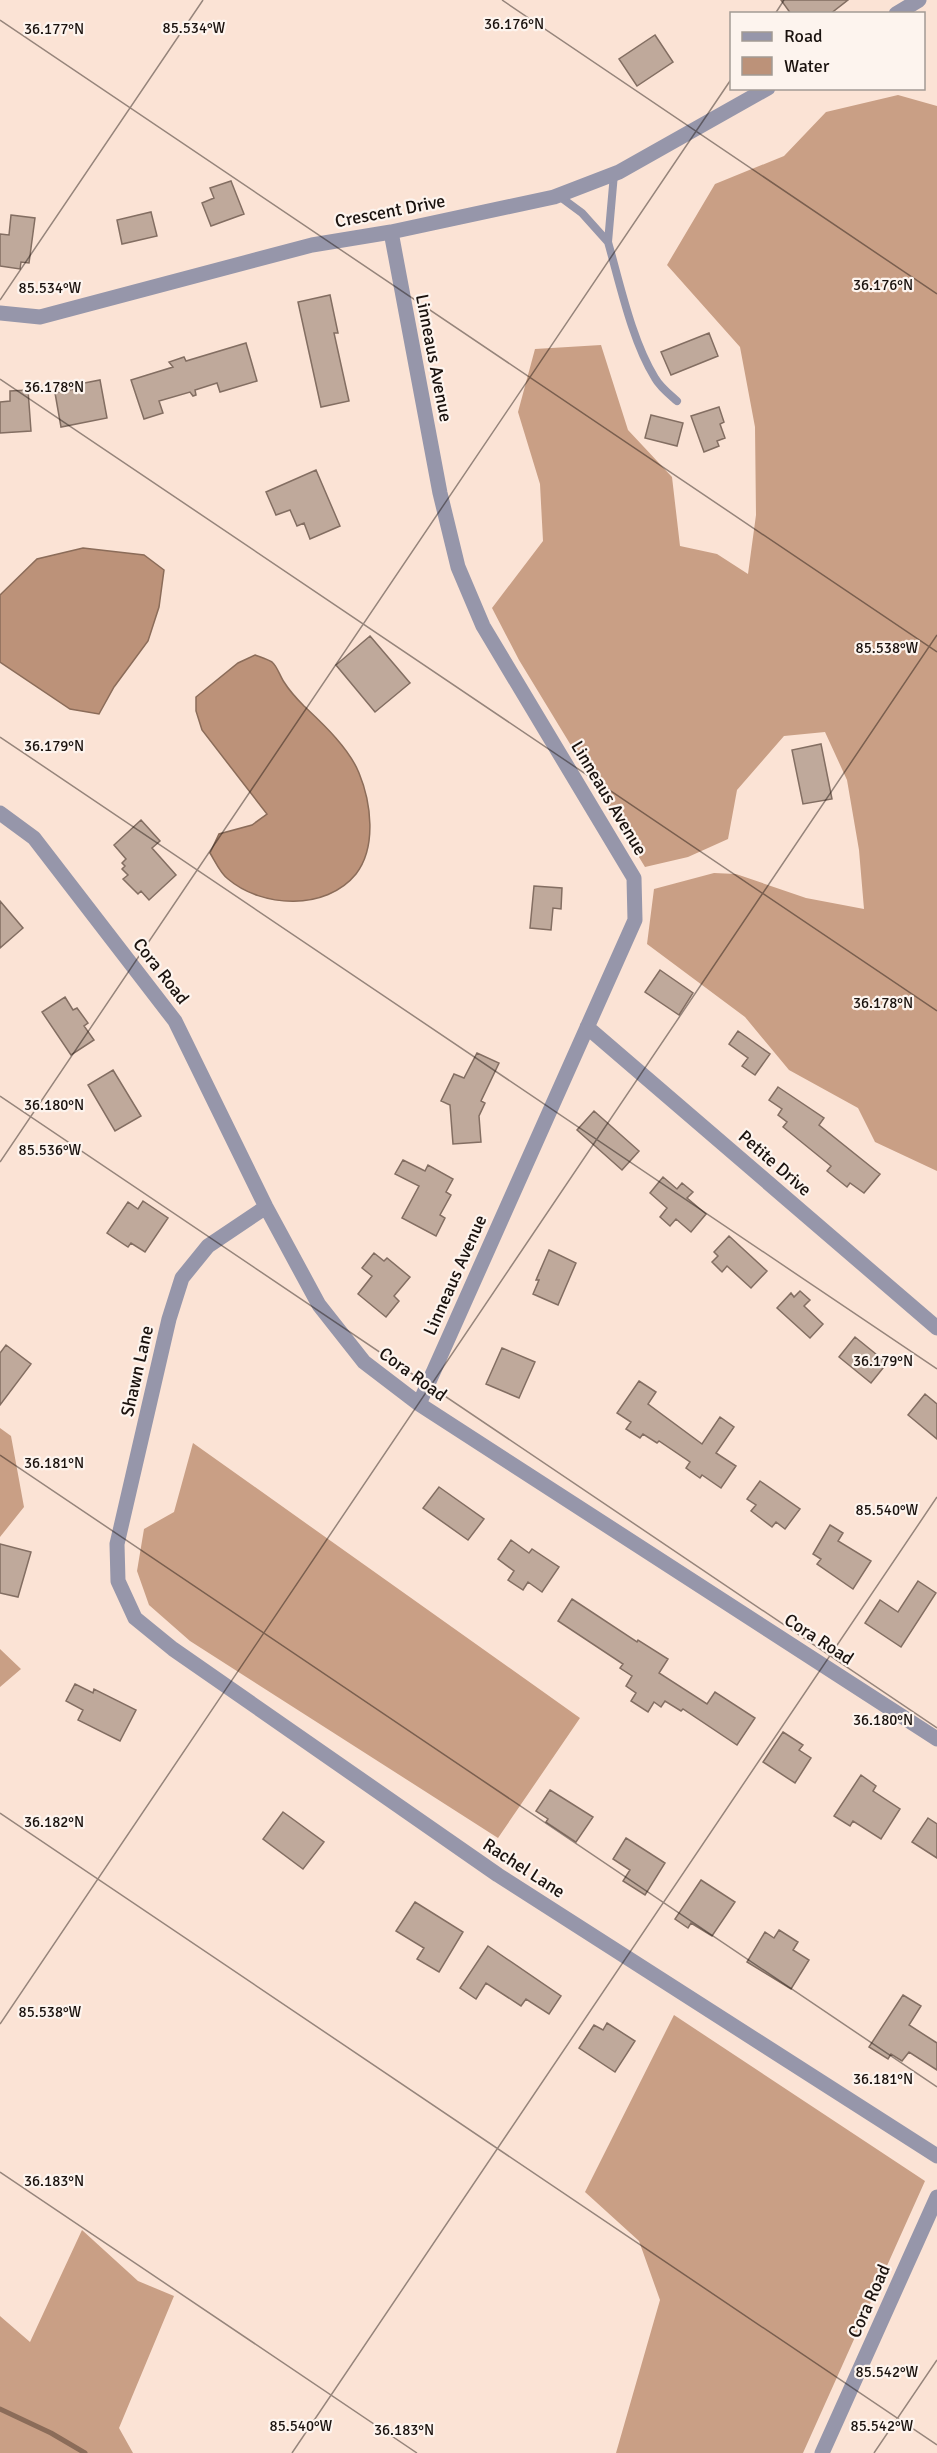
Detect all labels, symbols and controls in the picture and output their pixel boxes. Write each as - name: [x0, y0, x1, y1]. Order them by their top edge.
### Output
- legend: [730, 12, 925, 90]
- text: 36.176°N: [484, 15, 544, 33]
- text: 85.534°W: [163, 19, 226, 37]
- text: 36.177°N: [24, 20, 84, 38]
- text: Road: [784, 25, 823, 47]
- text: Water: [784, 55, 830, 77]
- street label: Crescent Drive: [333, 190, 447, 232]
- text: 36.176°N: [853, 276, 913, 294]
- text: 85.534°W: [19, 279, 82, 297]
- street label: Linneaus Avenue: [411, 292, 457, 424]
- text: 36.178°N: [24, 378, 84, 396]
- text: 85.538°W: [856, 639, 919, 657]
- text: 36.179°N: [24, 737, 84, 755]
- street label: Linneaus Avenue: [566, 737, 652, 859]
- street label: Cora Road: [128, 933, 194, 1009]
- text: 36.178°N: [853, 994, 913, 1012]
- text: 36.180°N: [24, 1096, 84, 1114]
- street label: Petite Drive: [734, 1125, 816, 1201]
- text: 85.536°W: [19, 1141, 82, 1159]
- street label: Linneaus Avenue: [419, 1211, 491, 1339]
- street label: Shawn Lane: [116, 1323, 158, 1419]
- street label: Cora Road: [375, 1342, 451, 1406]
- text: 36.179°N: [853, 1352, 913, 1370]
- text: 36.181°N: [24, 1454, 84, 1472]
- text: 85.540°W: [856, 1501, 919, 1519]
- street label: Cora Road: [780, 1608, 858, 1670]
- text: 36.180°N: [853, 1711, 913, 1729]
- text: 36.182°N: [24, 1813, 84, 1831]
- street label: Rachel Lane: [479, 1833, 569, 1903]
- text: 85.538°W: [19, 2003, 82, 2021]
- text: 36.181°N: [853, 2070, 913, 2088]
- text: 36.183°N: [24, 2172, 84, 2190]
- street label: Cora Road: [843, 2261, 895, 2341]
- text: 85.542°W: [856, 2363, 919, 2381]
- text: 85.540°W: [270, 2417, 333, 2435]
- text: 85.542°W: [851, 2417, 914, 2435]
- text: 36.183°N: [374, 2421, 434, 2439]

